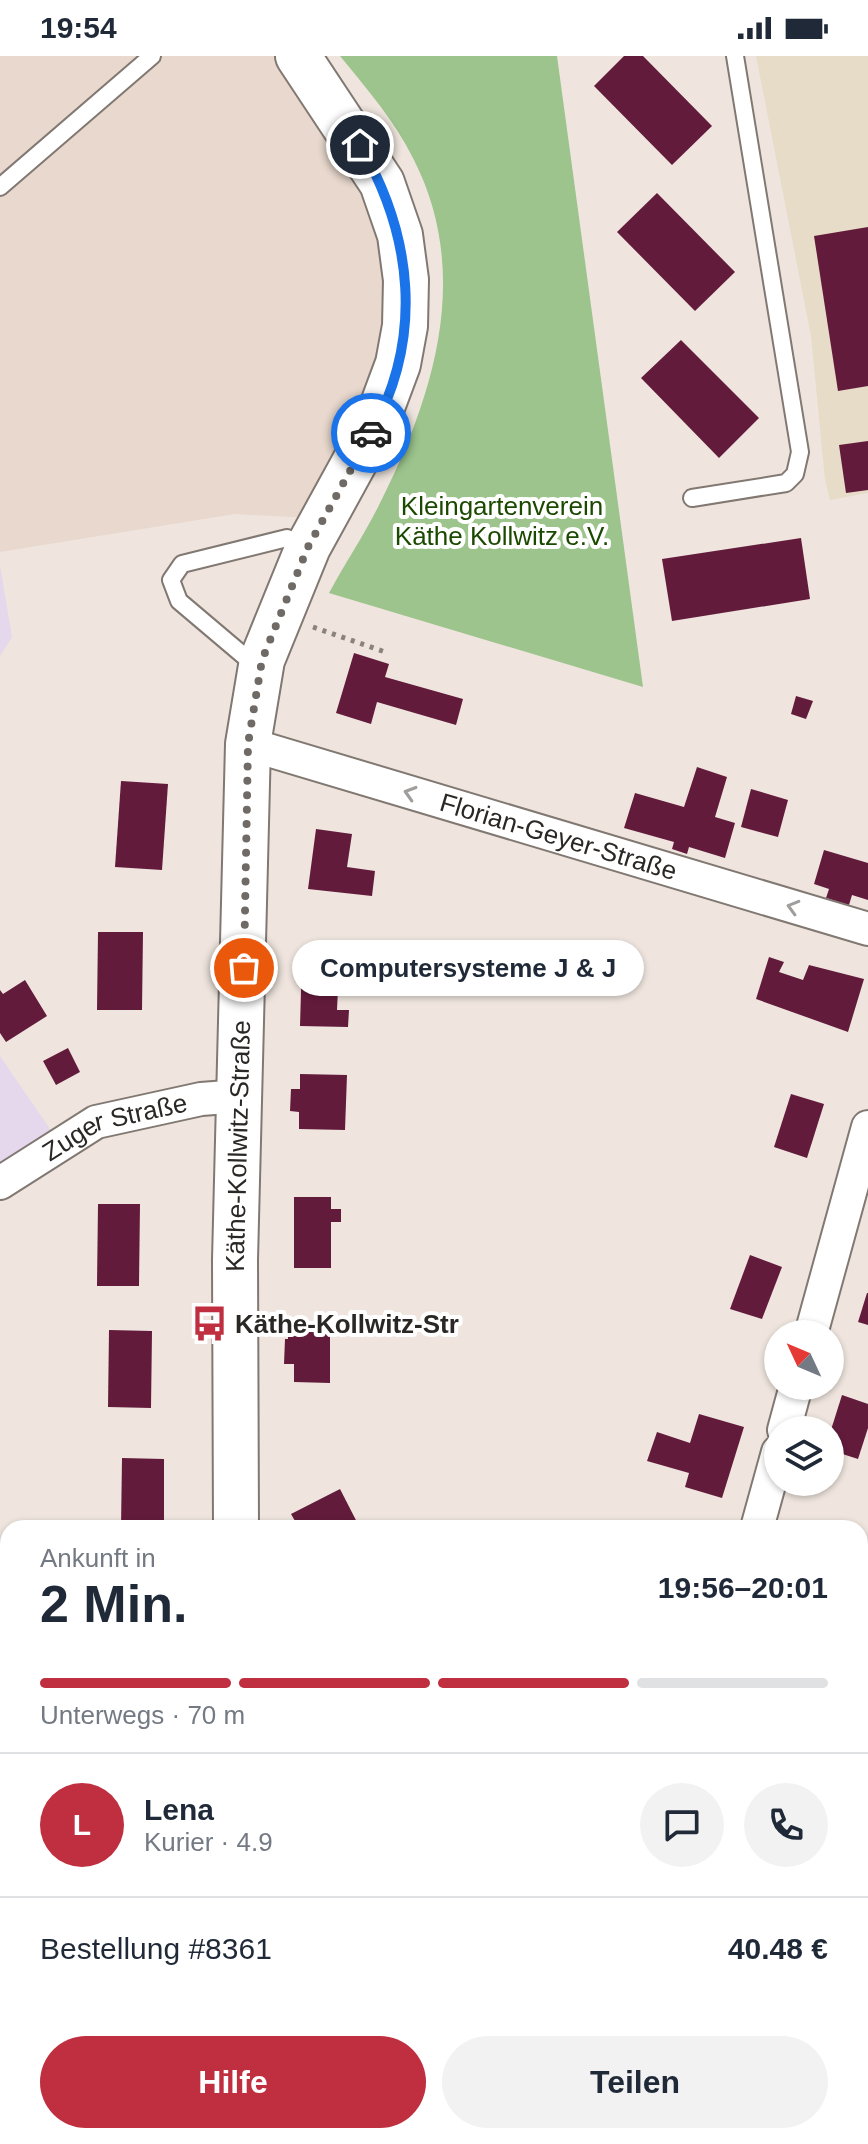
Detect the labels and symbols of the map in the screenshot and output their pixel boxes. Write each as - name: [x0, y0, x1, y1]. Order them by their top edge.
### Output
- pin: [326, 111, 394, 179]
- courier: [331, 393, 411, 473]
- park label: Kleingartenverein Käthe Kollwitz e.V.: [395, 491, 609, 551]
- one-way arrow: [403, 786, 417, 802]
- street label: Florian-Geyer-Straße: [436, 787, 681, 886]
- one-way arrow: [787, 900, 801, 916]
- pin: [210, 934, 278, 1002]
- callout: Computersysteme J & J: [292, 940, 644, 996]
- street label: Käthe-Kollwitz-Straße: [220, 1020, 256, 1272]
- street label: Zuger Straße: [37, 1087, 190, 1167]
- bus stop icon: Käthe-Kollwitz-Str: [190, 1305, 228, 1343]
- place label: Käthe-Kollwitz-Str: [235, 1309, 459, 1339]
- north arrow: [764, 1320, 844, 1400]

